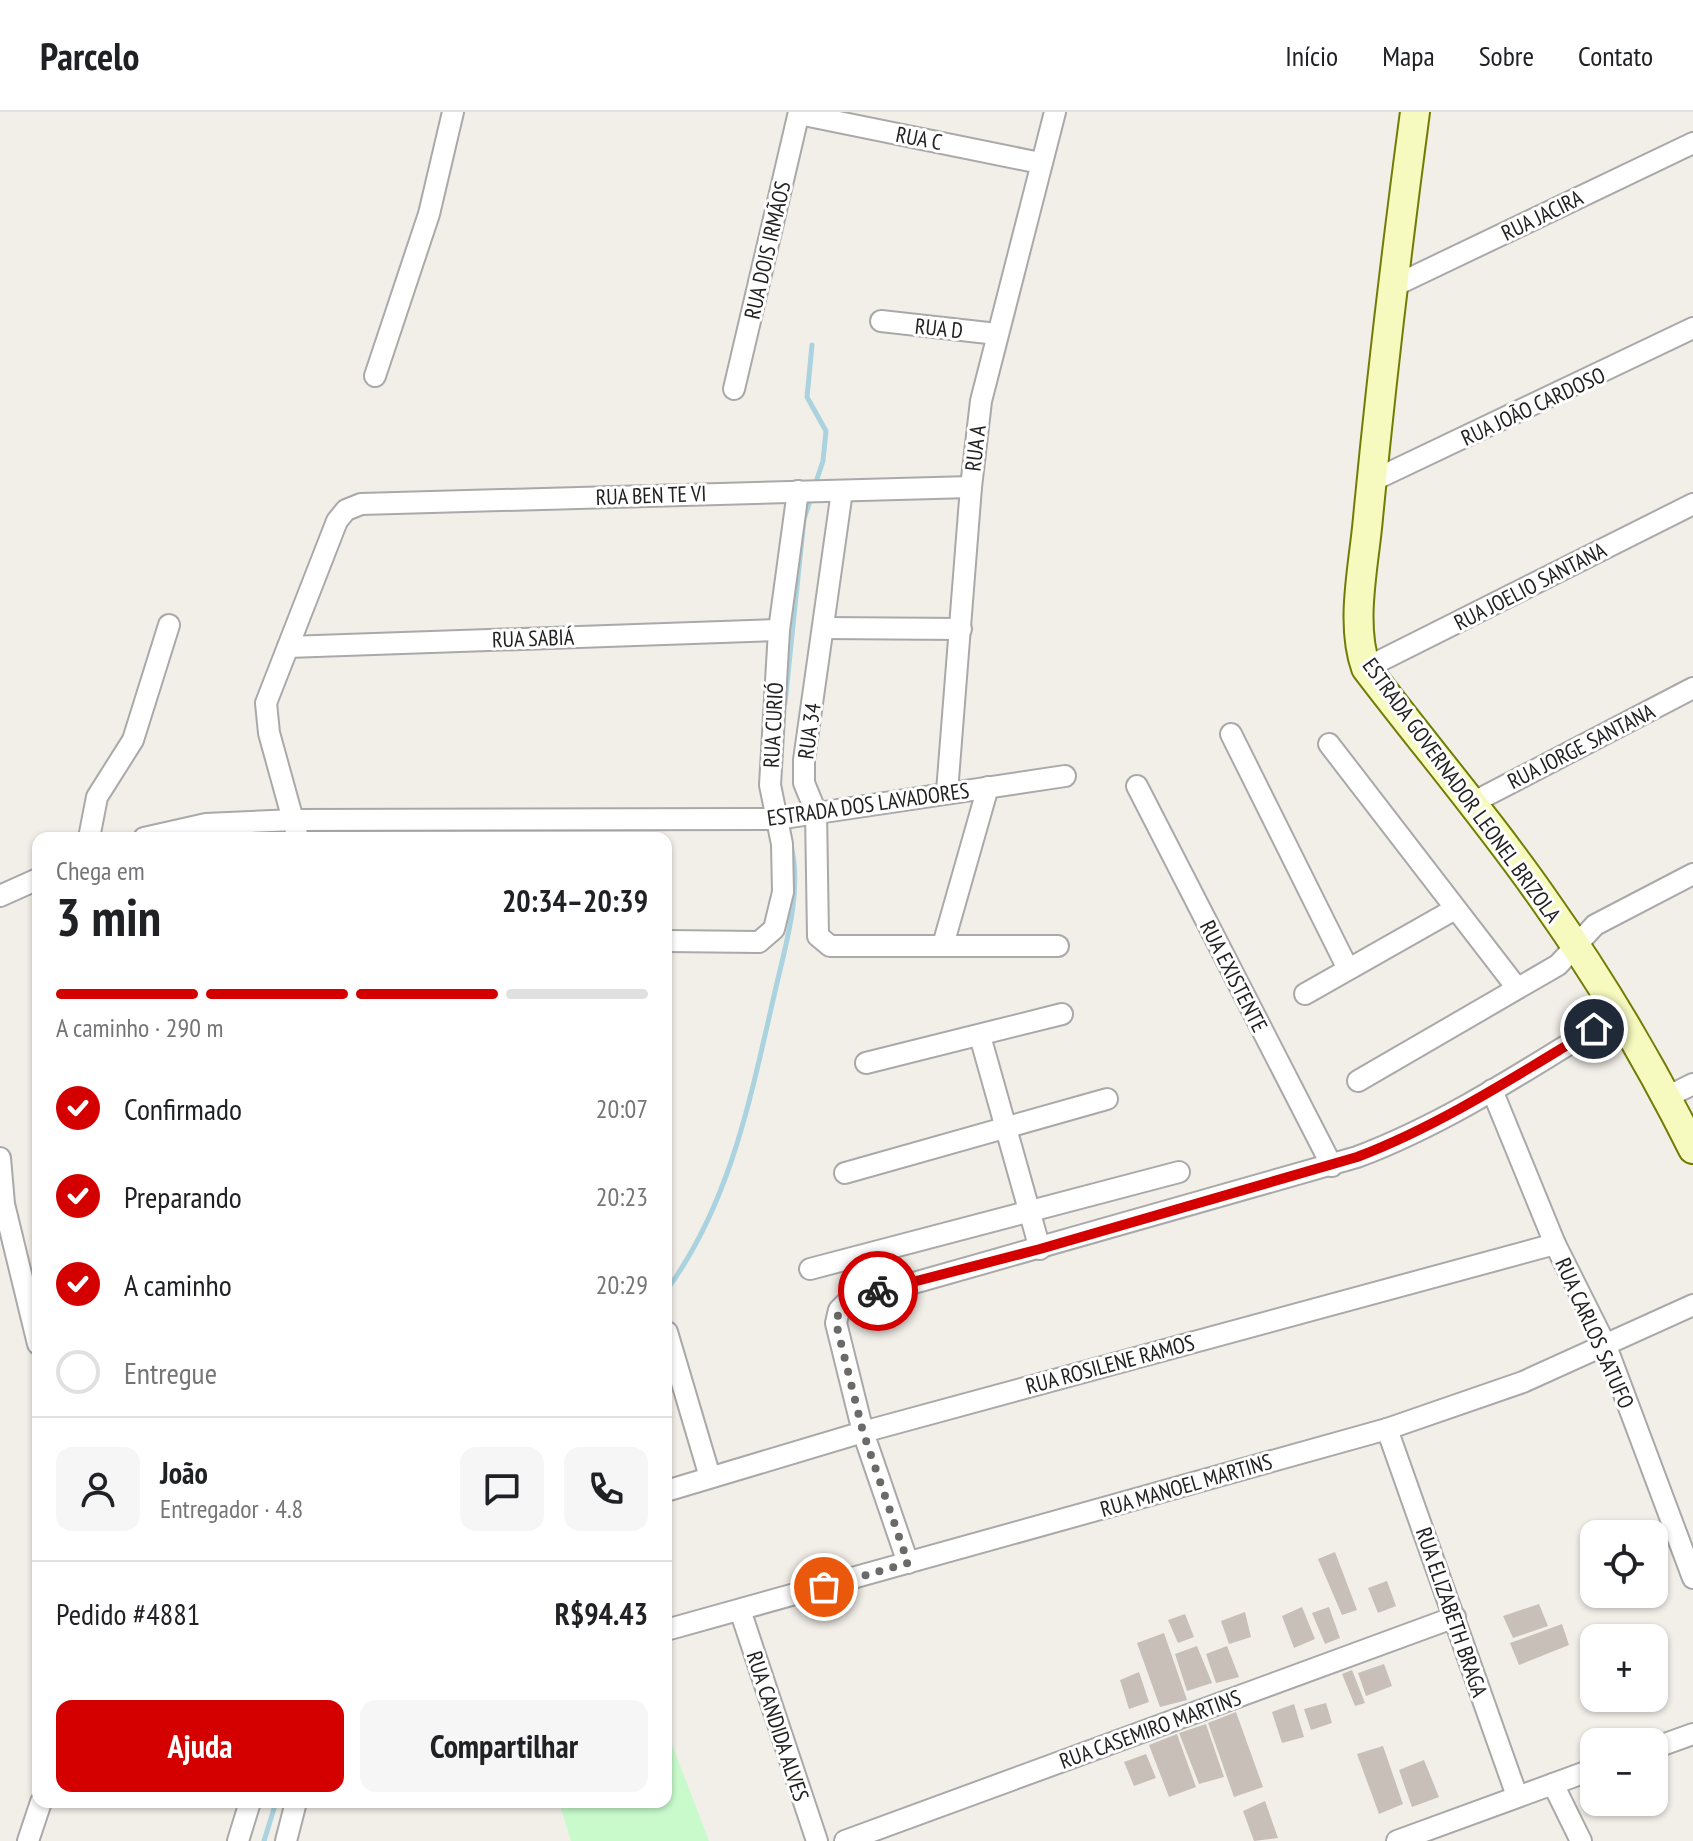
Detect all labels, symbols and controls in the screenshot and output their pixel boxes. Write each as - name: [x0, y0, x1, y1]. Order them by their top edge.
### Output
- text: Parcelo: [40, 31, 139, 80]
- text: Início: [1285, 37, 1338, 74]
- text: Mapa: [1382, 37, 1435, 74]
- text: Sobre: [1479, 37, 1534, 74]
- text: Contato: [1578, 37, 1653, 74]
- street label: RUA C: [894, 120, 944, 156]
- street label: RUA DOIS IRMÃOS: [738, 178, 796, 322]
- street label: RUA JACIRA: [1497, 183, 1588, 247]
- street label: RUA D: [914, 312, 964, 344]
- street label: RUA JOÃO CARDOSO: [1457, 360, 1609, 452]
- street label: RUA A: [958, 423, 992, 473]
- street label: RUA BEN TE VI: [595, 479, 707, 511]
- street label: RUA JOELIO SANTANA: [1449, 535, 1611, 636]
- street label: RUA SABIÁ: [491, 623, 575, 653]
- street label: ESTRADA GOVERNADOR LEONEL BRIZOLA: [1357, 652, 1568, 928]
- street label: RUA CURIÓ: [757, 681, 789, 769]
- street label: RUA JORGE SANTANA: [1503, 697, 1660, 795]
- street label: RUA 34: [791, 701, 827, 761]
- street label: ESTRADA DOS LAVADORES: [765, 776, 971, 832]
- text: Chega em: [56, 854, 145, 887]
- text: 20:34–20:39: [502, 881, 648, 920]
- text: 3 min: [56, 883, 161, 950]
- street label: RUA EXISTENTE: [1194, 915, 1274, 1037]
- pin: [1560, 995, 1628, 1063]
- icon: home: [1572, 1007, 1616, 1051]
- text: A caminho · 290 m: [56, 1011, 223, 1044]
- icon: check: [56, 1086, 100, 1130]
- text: Confirmado: [124, 1089, 242, 1128]
- text: 20:07: [596, 1092, 648, 1125]
- icon: check: [56, 1174, 100, 1218]
- text: Preparando: [124, 1177, 242, 1216]
- text: 20:23: [596, 1180, 648, 1213]
- courier: [838, 1251, 918, 1331]
- street label: RUA CARLOS SATUFO: [1549, 1253, 1641, 1413]
- icon: check: [56, 1262, 100, 1306]
- text: A caminho: [124, 1265, 232, 1304]
- text: 20:29: [596, 1268, 648, 1301]
- icon: bike: [856, 1269, 900, 1313]
- street label: RUA ROSILENE RAMOS: [1023, 1328, 1197, 1400]
- text: Entregue: [124, 1353, 217, 1392]
- button: person: [56, 1447, 140, 1531]
- button: chat: [460, 1447, 544, 1531]
- button: phone: [564, 1447, 648, 1531]
- street label: RUA MANOEL MARTINS: [1097, 1447, 1275, 1523]
- text: João: [160, 1453, 208, 1492]
- text: Entregador · 4.8: [160, 1492, 303, 1525]
- map controls: [1580, 1520, 1668, 1816]
- button: locate: [1580, 1520, 1668, 1608]
- street label: RUA ELIZABETH BRAGA: [1410, 1524, 1494, 1701]
- pin: [790, 1553, 858, 1621]
- icon: bag: [802, 1565, 846, 1609]
- text: Pedido #4881: [56, 1594, 200, 1633]
- text: R$94.43: [555, 1594, 648, 1633]
- button: +: [1580, 1624, 1668, 1712]
- street label: RUA CANDIDA ALVES: [741, 1647, 815, 1805]
- street label: RUA CASEMIRO MARTINS: [1055, 1683, 1245, 1775]
- button: Ajuda: [56, 1700, 344, 1792]
- button: Compartilhar: [360, 1700, 648, 1792]
- button: −: [1580, 1728, 1668, 1816]

